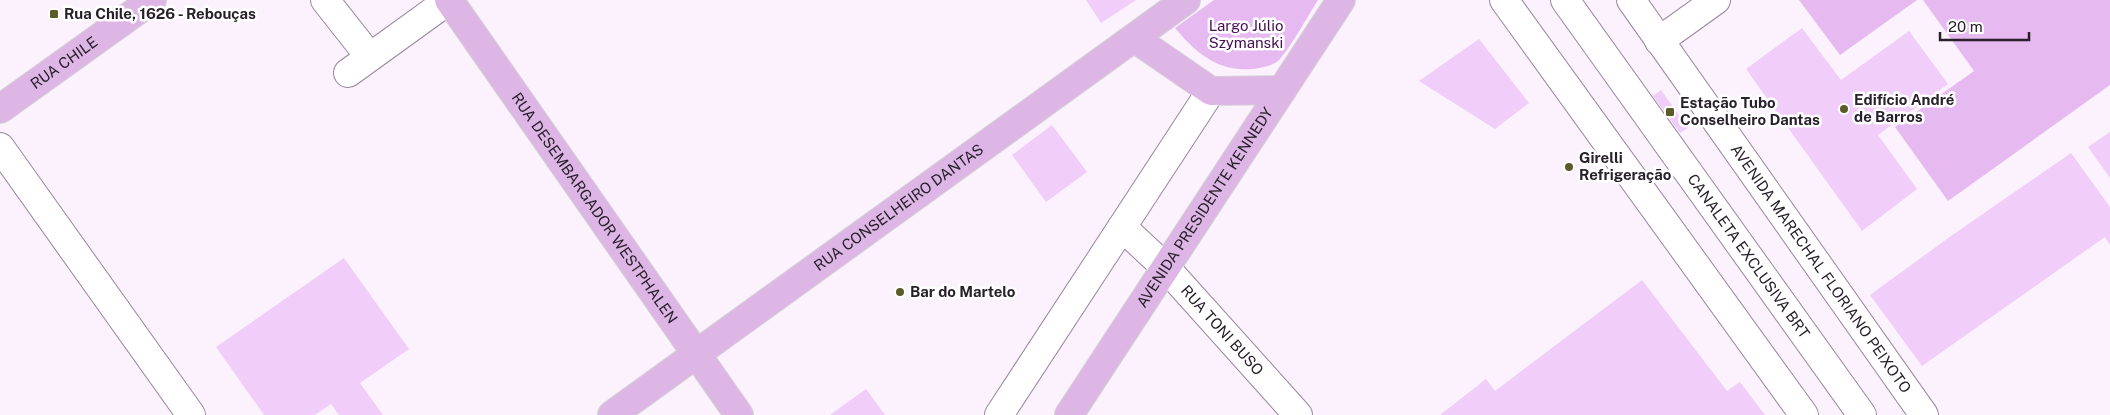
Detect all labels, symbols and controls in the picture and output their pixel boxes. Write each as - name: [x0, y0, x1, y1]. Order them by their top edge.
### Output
- place label: Rua Chile, 1626 - Rebouças: [64, 5, 256, 22]
- marker: Rua Chile, 1626 - Rebouças: [48, 8, 60, 20]
- scale bar: [1940, 10, 2029, 42]
- park label: Largo Júlio Szymanski: [1209, 17, 1283, 51]
- text: 20 m: [1948, 18, 1983, 35]
- street label: RUA CHILE: [27, 33, 101, 92]
- street label: RUA DESEMBARGADOR WESTPHALEN: [508, 89, 681, 326]
- place label: Edifício André de Barros: [1854, 91, 1954, 125]
- place label: Estação Tubo Conselheiro Dantas: [1680, 94, 1820, 128]
- marker: Edifício André de Barros: [1838, 103, 1850, 115]
- street label: AVENIDA PRESIDENTE KENNEDY: [1133, 104, 1276, 310]
- marker: Estação Tubo Conselheiro Dantas: [1664, 106, 1676, 118]
- street label: RUA CONSELHEIRO DANTAS: [811, 140, 987, 274]
- street label: AVENIDA MARECHAL FLORIANO PEIXOTO: [1728, 141, 1915, 396]
- place label: Girelli Refrigeração: [1579, 149, 1672, 183]
- marker: Girelli Refrigeração: [1563, 161, 1575, 173]
- street label: CANALETA EXCLUSIVA BRT: [1684, 171, 1813, 341]
- street label: RUA TONI BUSO: [1178, 282, 1267, 378]
- place label: Bar do Martelo: [910, 283, 1016, 300]
- marker: Bar do Martelo: [894, 286, 906, 298]

